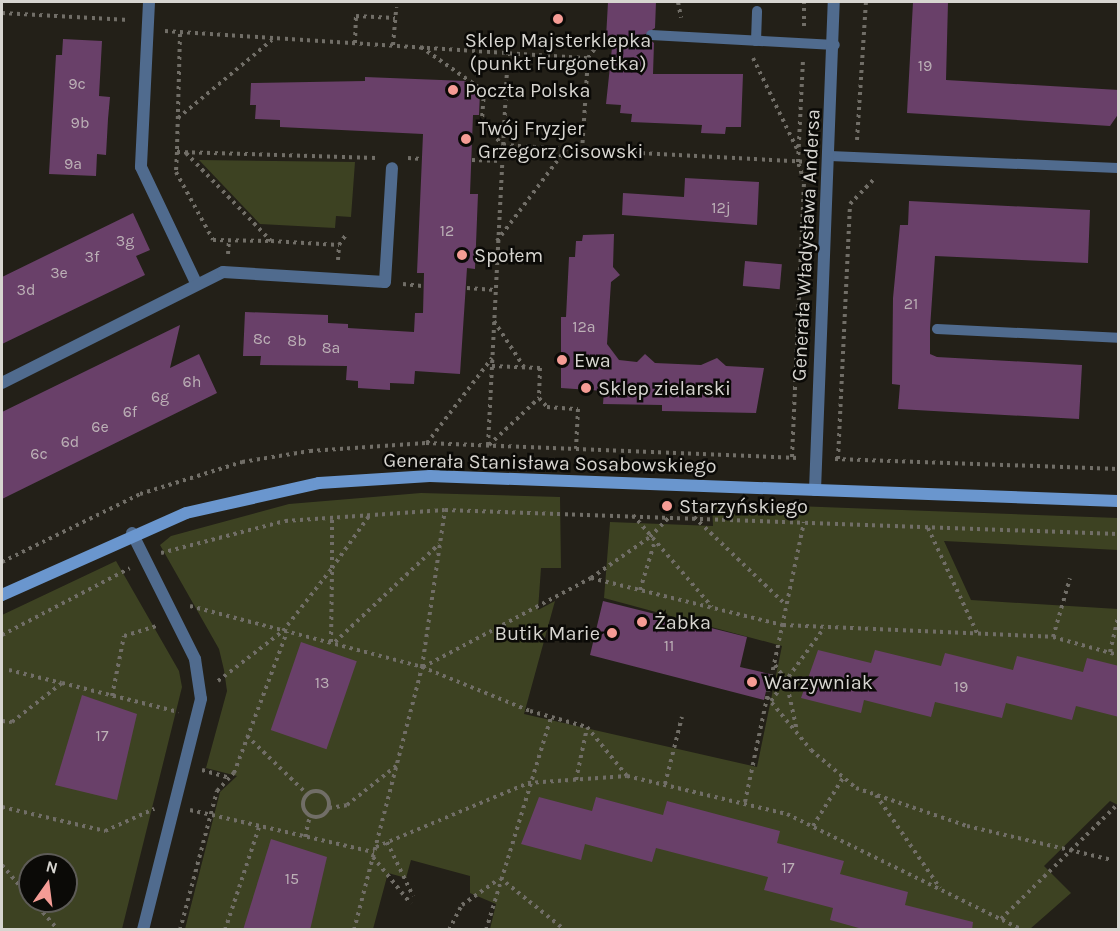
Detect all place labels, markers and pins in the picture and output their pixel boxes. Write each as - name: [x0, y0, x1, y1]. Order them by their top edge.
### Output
- marker: Sklep Majsterklepka (punkt Furgonetka): [551, 12, 565, 26]
- place label: Sklep Majsterklepka (punkt Furgonetka): [465, 28, 651, 75]
- place label: Poczta Polska: [465, 78, 590, 102]
- marker: Poczta Polska: [446, 83, 460, 97]
- place label: Twój Fryzjer Grzegorz Cisowski: [478, 116, 643, 163]
- marker: Twój Fryzjer Grzegorz Cisowski: [459, 132, 473, 146]
- place label: Społem: [474, 243, 543, 267]
- marker: Społem: [455, 248, 469, 262]
- place label: Ewa: [574, 348, 611, 372]
- marker: Ewa: [555, 353, 569, 367]
- place label: Sklep zielarski: [598, 376, 731, 400]
- marker: Sklep zielarski: [579, 381, 593, 395]
- place label: Starzyńskiego: [679, 494, 808, 518]
- marker: Starzyńskiego: [660, 499, 674, 513]
- place label: Żabka: [654, 610, 711, 634]
- marker: Żabka: [635, 615, 649, 629]
- place label: Butik Marie: [495, 621, 600, 645]
- marker: Butik Marie: [605, 626, 619, 640]
- place label: Warzywniak: [764, 670, 873, 694]
- marker: Warzywniak: [745, 675, 759, 689]

